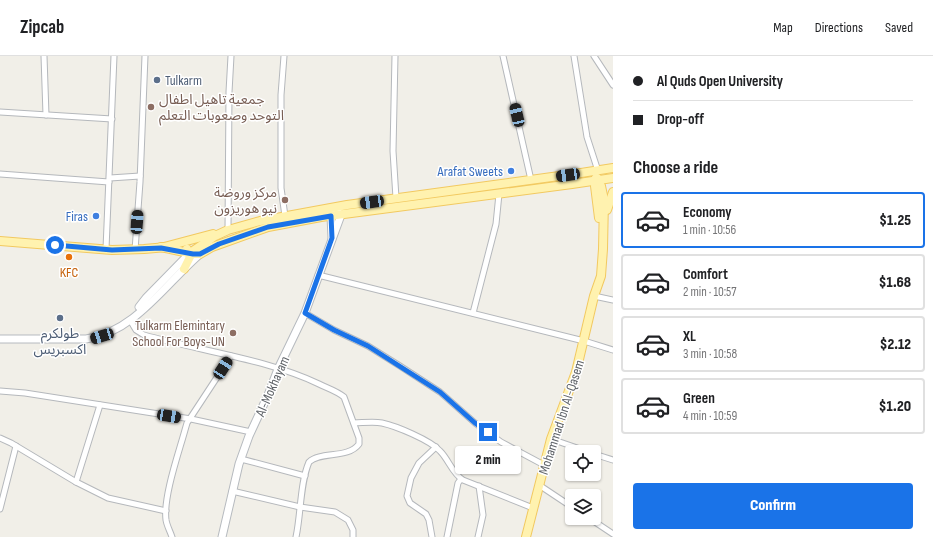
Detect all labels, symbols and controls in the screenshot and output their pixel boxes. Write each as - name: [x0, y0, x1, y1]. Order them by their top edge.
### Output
- text: Zipcab: [20, 16, 64, 39]
- text: Map: [773, 19, 793, 36]
- text: Directions: [815, 19, 863, 36]
- text: Saved: [885, 19, 913, 36]
- place label: Tulkarm: [165, 72, 202, 89]
- text: Al Quds Open University: [657, 72, 783, 91]
- marker: Tulkarm: [152, 75, 162, 85]
- place label: جمعية تاهيل اطفال التوحد وصعوبات التعلم: [159, 91, 284, 126]
- marker: جمعية تاهيل اطفال التوحد وصعوبات التعلم: [146, 102, 156, 112]
- car: [508, 102, 526, 128]
- text: Drop-off: [657, 110, 704, 129]
- text: Choose a ride: [633, 157, 718, 178]
- place label: Arafat Sweets: [437, 163, 503, 180]
- marker: Arafat Sweets: [506, 166, 516, 176]
- car: [555, 167, 581, 183]
- place label: مركز وروضة نيو هوريزون: [214, 184, 277, 217]
- car: [359, 194, 385, 210]
- marker: مركز وروضة نيو هوريزون: [280, 195, 290, 205]
- icon: car: [635, 202, 671, 238]
- text: Economy: [683, 203, 732, 222]
- place label: Firas: [66, 208, 88, 225]
- car: [130, 210, 144, 234]
- marker: Firas: [91, 211, 101, 221]
- text: $1.25: [879, 211, 911, 230]
- text: 1 min · 10:56: [683, 222, 736, 238]
- route start: [46, 236, 64, 254]
- marker: KFC: [64, 252, 74, 262]
- place label: KFC: [60, 264, 78, 281]
- icon: car: [635, 264, 671, 300]
- text: Comfort: [683, 265, 728, 284]
- text: $1.68: [879, 273, 911, 292]
- text: 2 min · 10:57: [683, 284, 736, 300]
- marker: طولكرم اكسبريس: [55, 313, 65, 323]
- place label: Tulkarm Elemintary School For Boys-UN: [132, 317, 226, 350]
- place label: طولكرم اكسبريس: [34, 325, 86, 358]
- icon: car: [635, 326, 671, 362]
- car: [89, 327, 115, 345]
- text: XL: [683, 327, 696, 346]
- marker: Tulkarm Elemintary School For Boys-UN: [228, 328, 238, 338]
- text: $2.12: [880, 335, 911, 354]
- text: 3 min · 10:58: [683, 346, 737, 362]
- street label: Al-Mokhayam: [251, 353, 293, 420]
- car: [211, 355, 235, 381]
- street label: Mohammad Ibn Al-Qasem: [535, 358, 588, 477]
- icon: car: [635, 388, 671, 424]
- text: Green: [683, 389, 715, 408]
- text: $1.20: [879, 397, 911, 416]
- car: [156, 408, 182, 424]
- text: 4 min · 10:59: [683, 408, 737, 424]
- route end: [479, 423, 497, 441]
- map controls: [565, 445, 601, 525]
- button: locate: [565, 445, 601, 481]
- callout: 2 min: [455, 446, 521, 474]
- text: 2 min: [475, 452, 501, 468]
- button: Confirm: [633, 483, 913, 529]
- button: layers: [565, 489, 601, 525]

